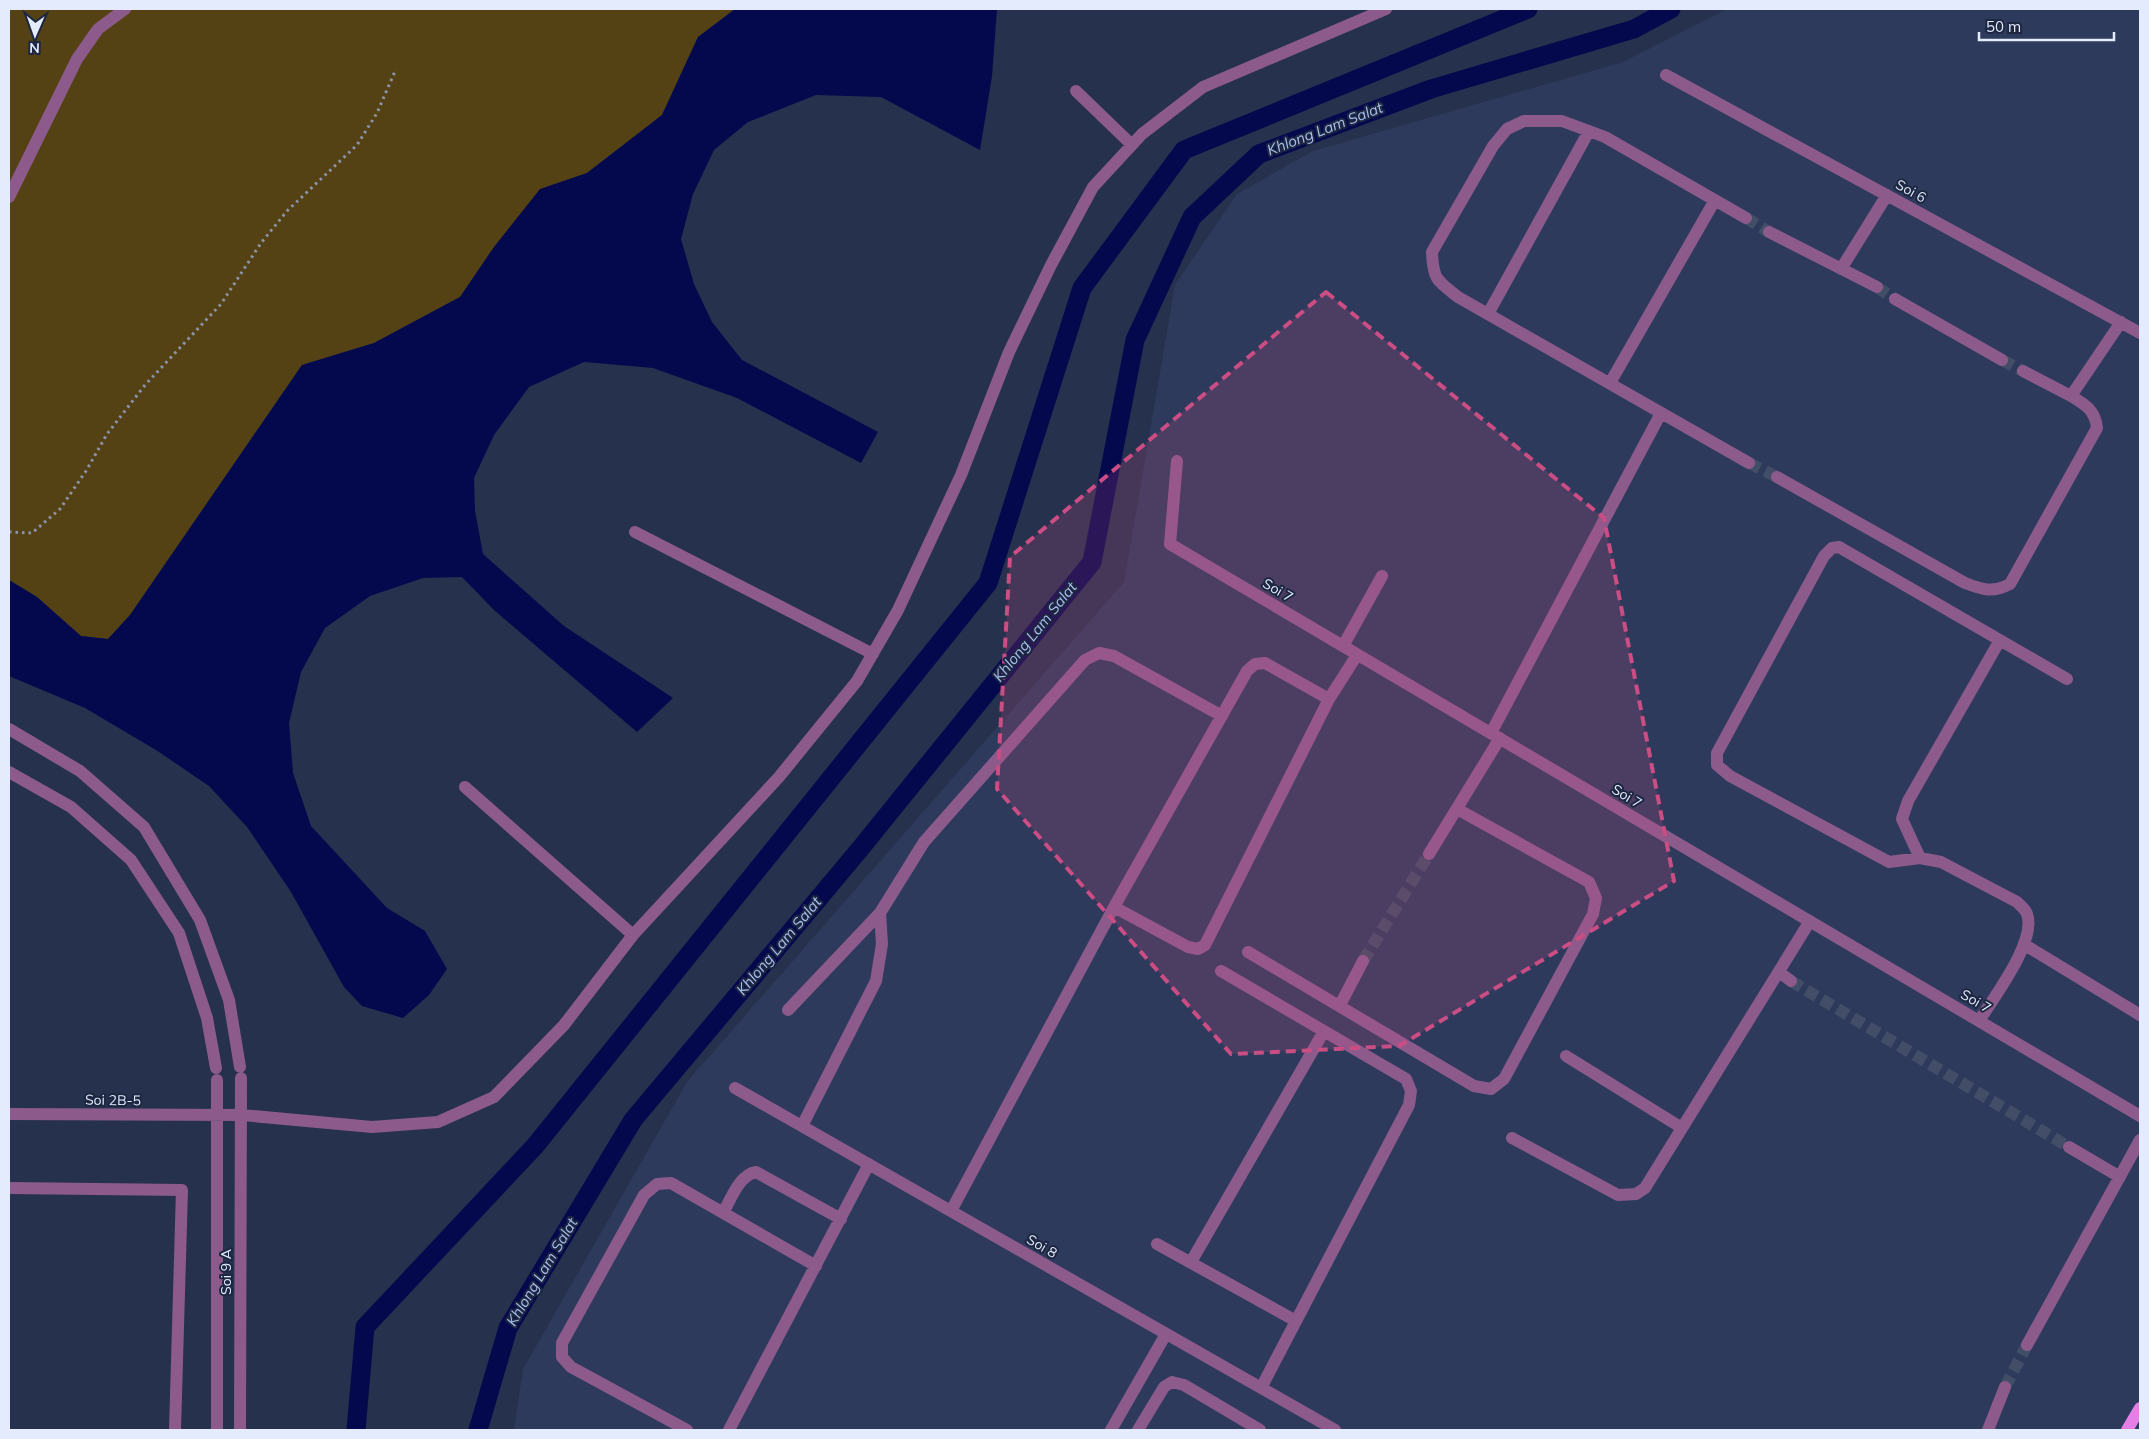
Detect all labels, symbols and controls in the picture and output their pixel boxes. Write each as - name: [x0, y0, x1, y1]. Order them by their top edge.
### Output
- north arrow: [10, 10, 60, 60]
- scale bar: [1979, 10, 2114, 42]
- text: 50 m: [1986, 17, 2021, 36]
- text: N: [29, 39, 40, 57]
- water label: Khlong Lam Salat: [1264, 97, 1386, 159]
- street label: Soi 6: [1893, 175, 1929, 207]
- street label: Soi 7: [1260, 574, 1296, 606]
- water label: Khlong Lam Salat: [989, 577, 1081, 685]
- street label: Soi 7: [1609, 780, 1645, 812]
- water label: Khlong Lam Salat: [732, 892, 826, 999]
- street label: Soi 7: [1958, 985, 1994, 1017]
- street label: Soi 2B-5: [85, 1091, 141, 1109]
- water label: Khlong Lam Salat: [502, 1214, 582, 1329]
- street label: Soi 8: [1024, 1230, 1060, 1262]
- street label: Soi 9 A: [217, 1248, 235, 1295]

